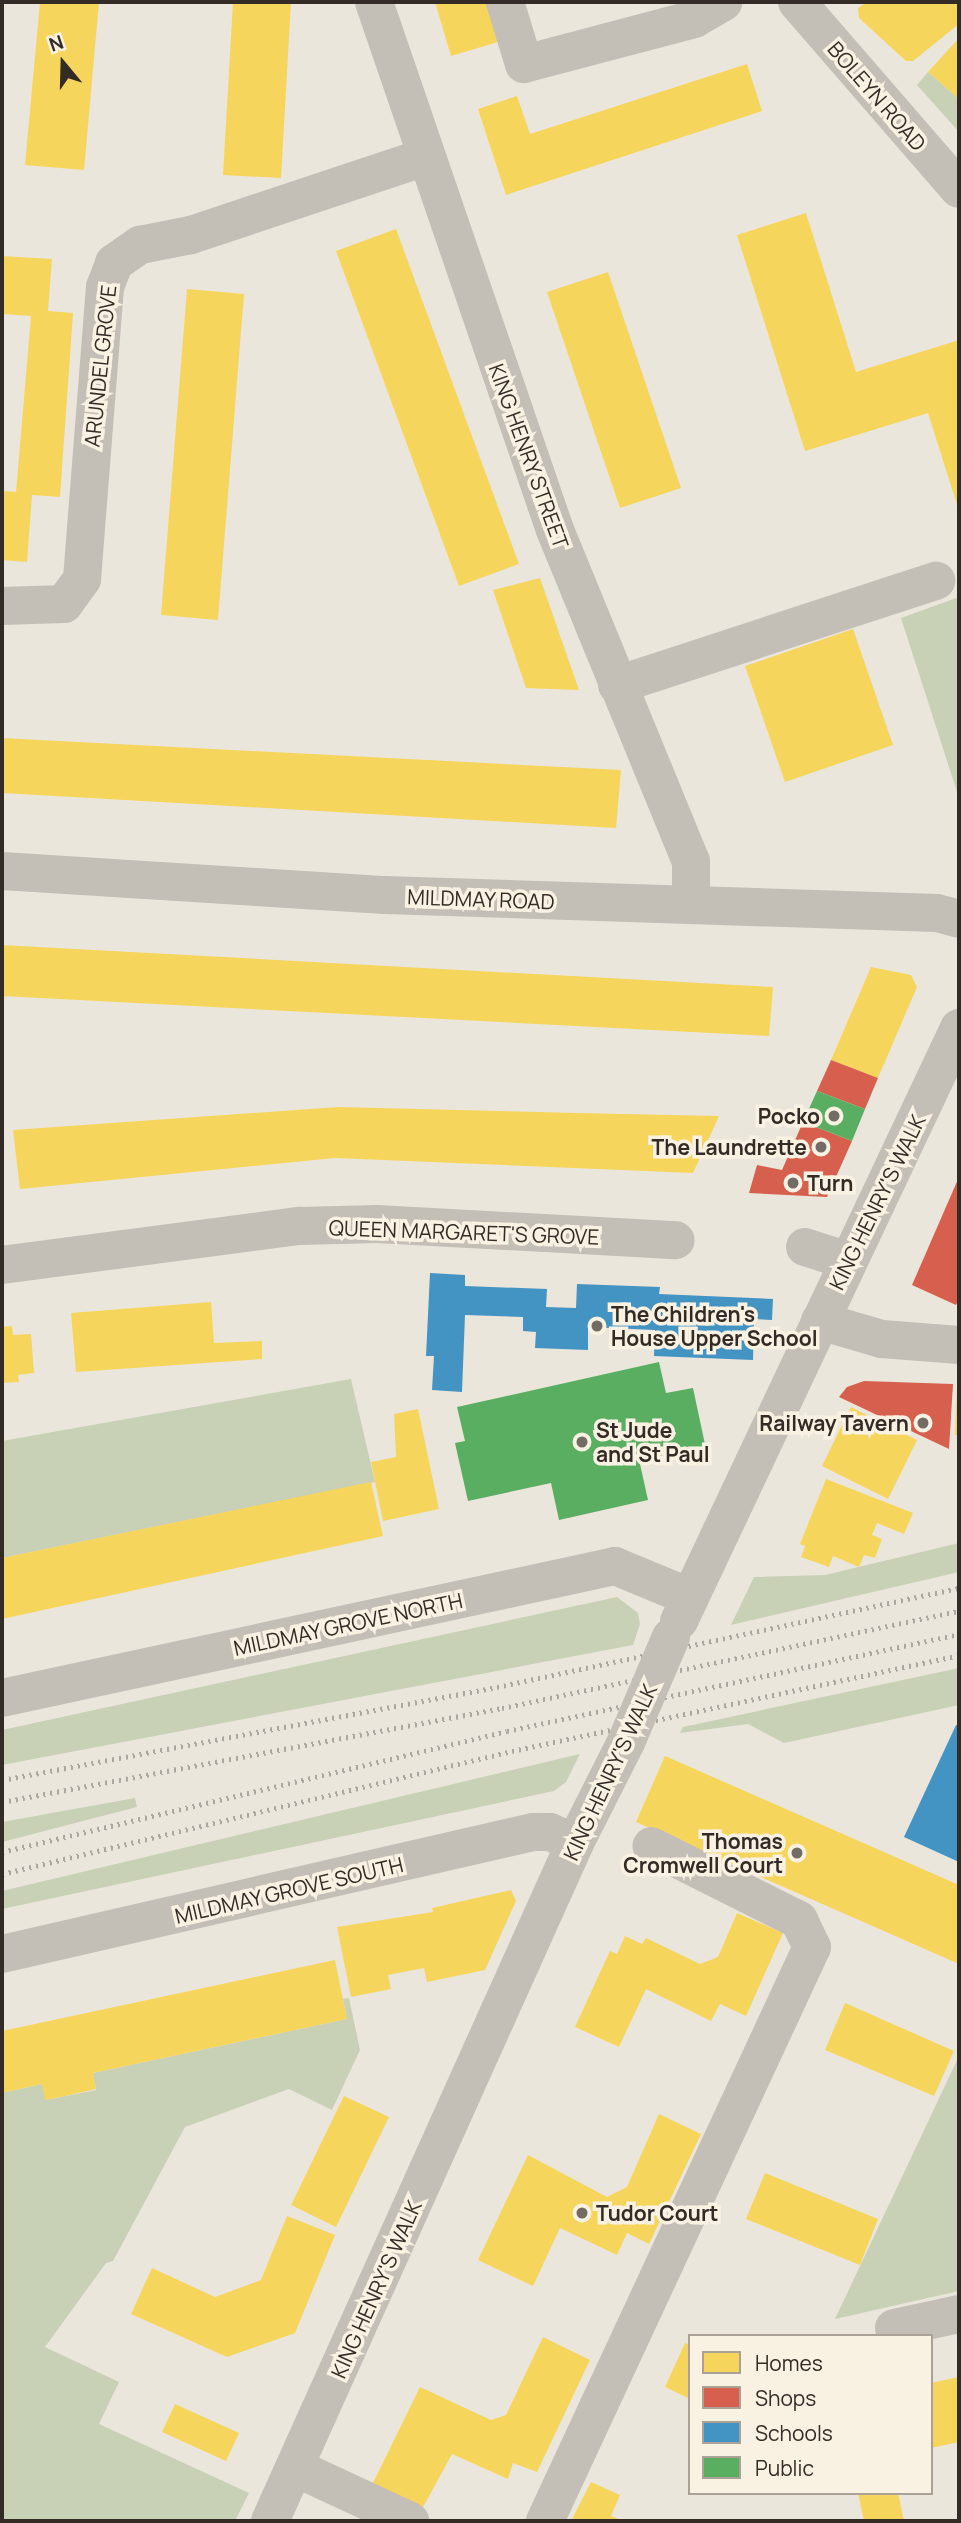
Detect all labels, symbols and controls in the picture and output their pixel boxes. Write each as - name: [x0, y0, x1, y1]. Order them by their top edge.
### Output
- north arrow: [28, 28, 98, 98]
- text: N: [45, 29, 67, 58]
- street label: BOLEYN ROAD: [823, 36, 931, 156]
- street label: ARUNDEL GROVE: [79, 283, 121, 449]
- street label: KING HENRY STREET: [484, 360, 574, 552]
- street label: MILDMAY ROAD: [406, 884, 556, 914]
- place label: Pocko: [758, 1103, 820, 1129]
- marker: Pocko: [826, 1108, 842, 1124]
- street label: KING HENRY'S WALK: [824, 1110, 930, 1294]
- place label: The Laundrette: [652, 1134, 807, 1160]
- marker: The Laundrette: [813, 1139, 829, 1155]
- place label: Turn: [807, 1170, 853, 1196]
- marker: Turn: [785, 1175, 801, 1191]
- street label: QUEEN MARGARET'S GROVE: [328, 1215, 600, 1249]
- place label: The Children's House Upper School: [611, 1301, 818, 1351]
- marker: The Children's House Upper School: [589, 1318, 605, 1334]
- place label: Railway Tavern: [759, 1410, 909, 1436]
- marker: Railway Tavern: [915, 1415, 931, 1431]
- place label: St Jude and St Paul: [596, 1417, 710, 1467]
- marker: St Jude and St Paul: [574, 1434, 590, 1450]
- street label: MILDMAY GROVE NORTH: [231, 1587, 465, 1661]
- street label: KING HENRY'S WALK: [558, 1680, 662, 1864]
- place label: Thomas Cromwell Court: [623, 1828, 783, 1878]
- marker: Thomas Cromwell Court: [789, 1845, 805, 1861]
- street label: MILDMAY GROVE SOUTH: [172, 1851, 406, 1929]
- street label: KING HENRY'S WALK: [325, 2196, 427, 2382]
- place label: Tudor Court: [596, 2200, 718, 2226]
- marker: Tudor Court: [574, 2205, 590, 2221]
- legend: [688, 2334, 933, 2495]
- text: Homes: [755, 2349, 823, 2377]
- text: Shops: [755, 2384, 816, 2412]
- text: Schools: [755, 2419, 833, 2447]
- text: Public: [755, 2454, 814, 2482]

